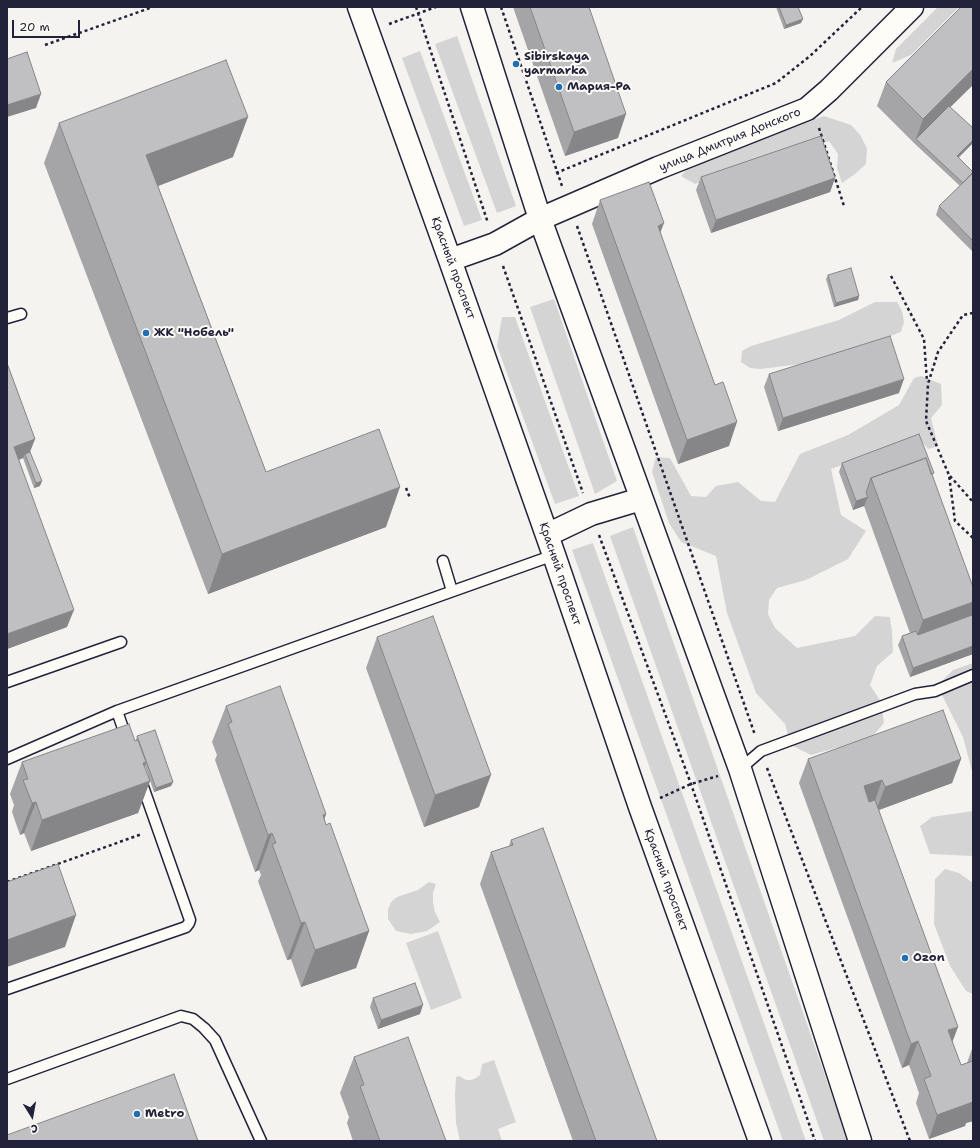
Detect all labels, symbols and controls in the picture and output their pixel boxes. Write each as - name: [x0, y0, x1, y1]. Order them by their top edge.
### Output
- scale bar: [14, 12, 82, 38]
- text: 20 m: [19, 19, 50, 35]
- place label: Sibirskaya yarmarka: [524, 50, 589, 78]
- marker: Sibirskaya yarmarka: [511, 59, 521, 69]
- place label: Мария-Ра: [567, 80, 631, 94]
- marker: Мария-Ра: [554, 82, 564, 92]
- street label: улица Дмитрия Донского: [657, 105, 803, 175]
- street label: Красный проспект: [428, 215, 478, 321]
- place label: ЖК "Нобель": [154, 326, 234, 340]
- marker: ЖК "Нобель": [141, 328, 151, 338]
- street label: Красный проспект: [536, 521, 584, 627]
- street label: Красный проспект: [641, 827, 691, 933]
- place label: Ozon: [913, 951, 945, 965]
- marker: Ozon: [900, 953, 910, 963]
- north arrow: [12, 1096, 52, 1136]
- place label: Metro: [145, 1107, 184, 1121]
- marker: Metro: [132, 1109, 142, 1119]
- text: С: [30, 1120, 39, 1136]

